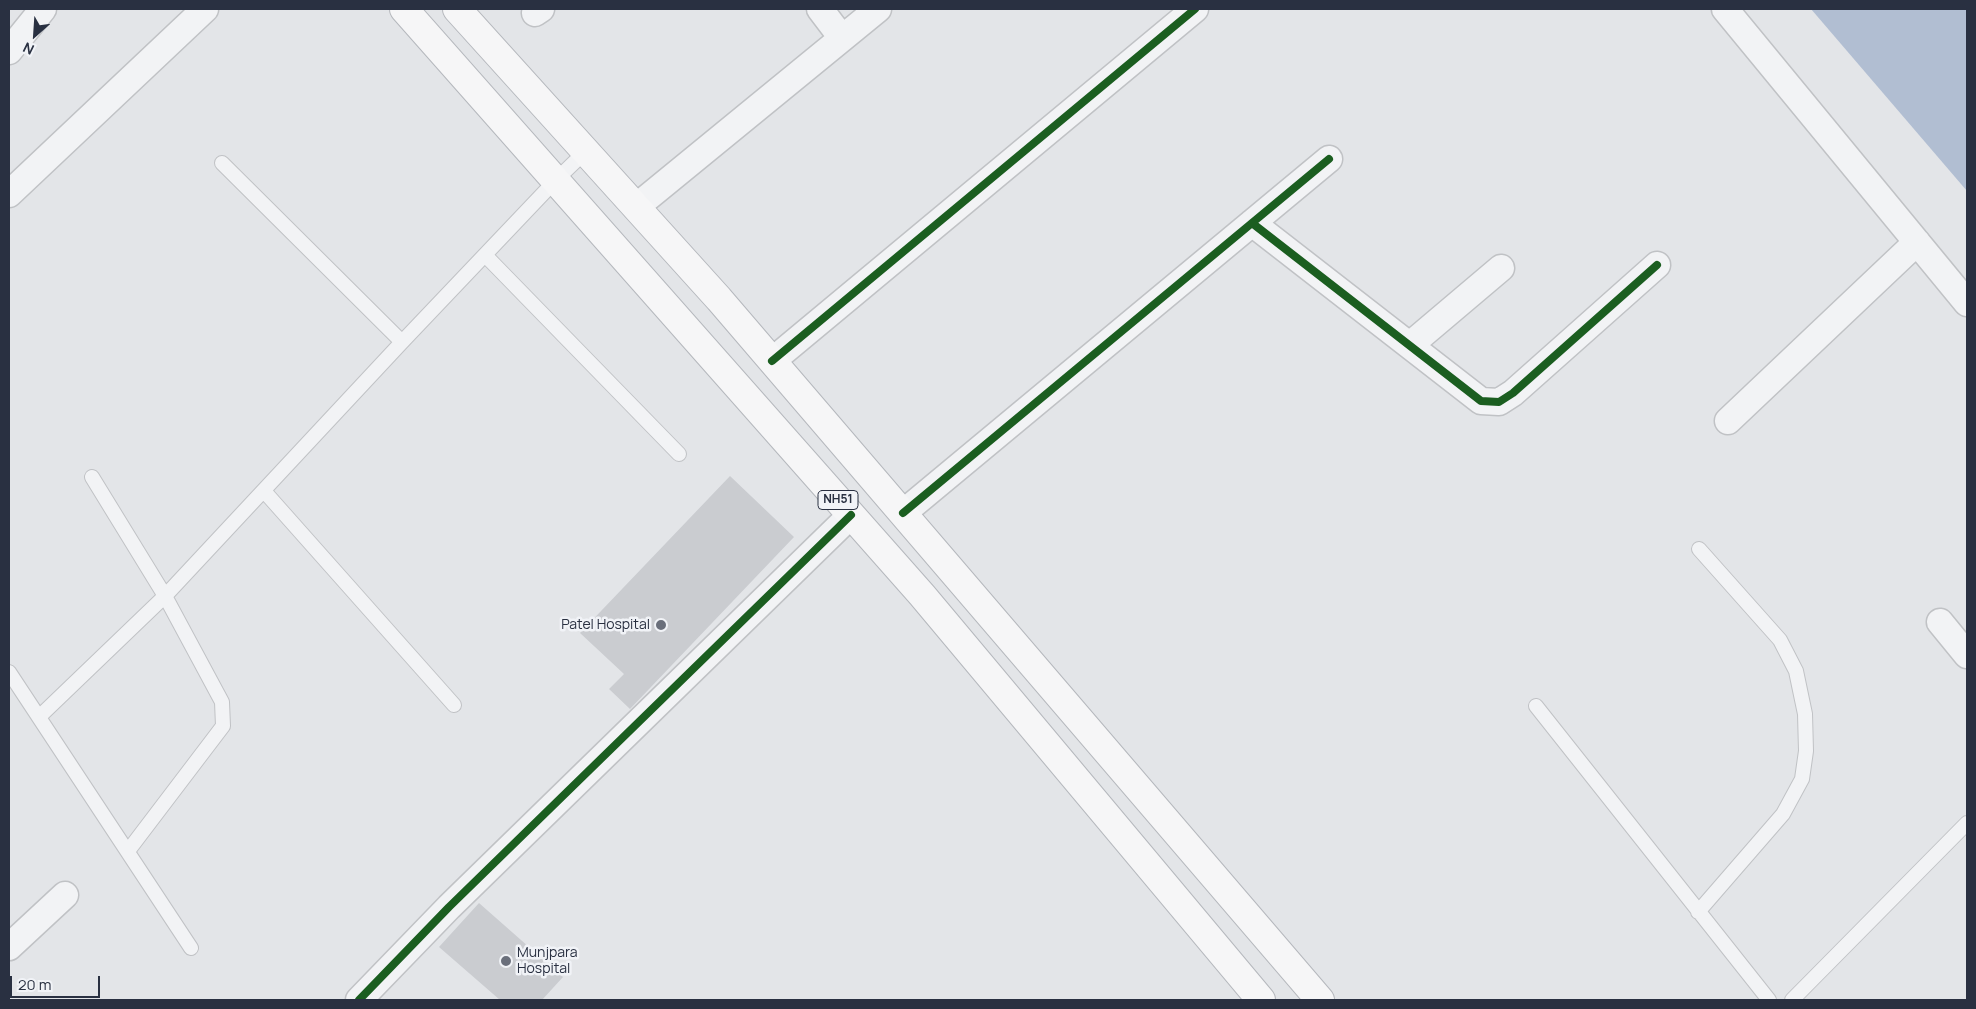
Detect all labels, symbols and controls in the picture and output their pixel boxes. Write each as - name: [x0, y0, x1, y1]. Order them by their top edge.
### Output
- north arrow: [10, 10, 60, 60]
- text: N: [20, 38, 37, 60]
- road number: NH51: [818, 490, 858, 510]
- place label: Patel Hospital: [561, 617, 650, 633]
- marker: Patel Hospital: [654, 618, 668, 632]
- place label: Munjpara Hospital: [517, 945, 578, 978]
- marker: Munjpara Hospital: [499, 954, 513, 968]
- scale bar: [12, 966, 102, 998]
- text: 20 m: [18, 974, 51, 995]

